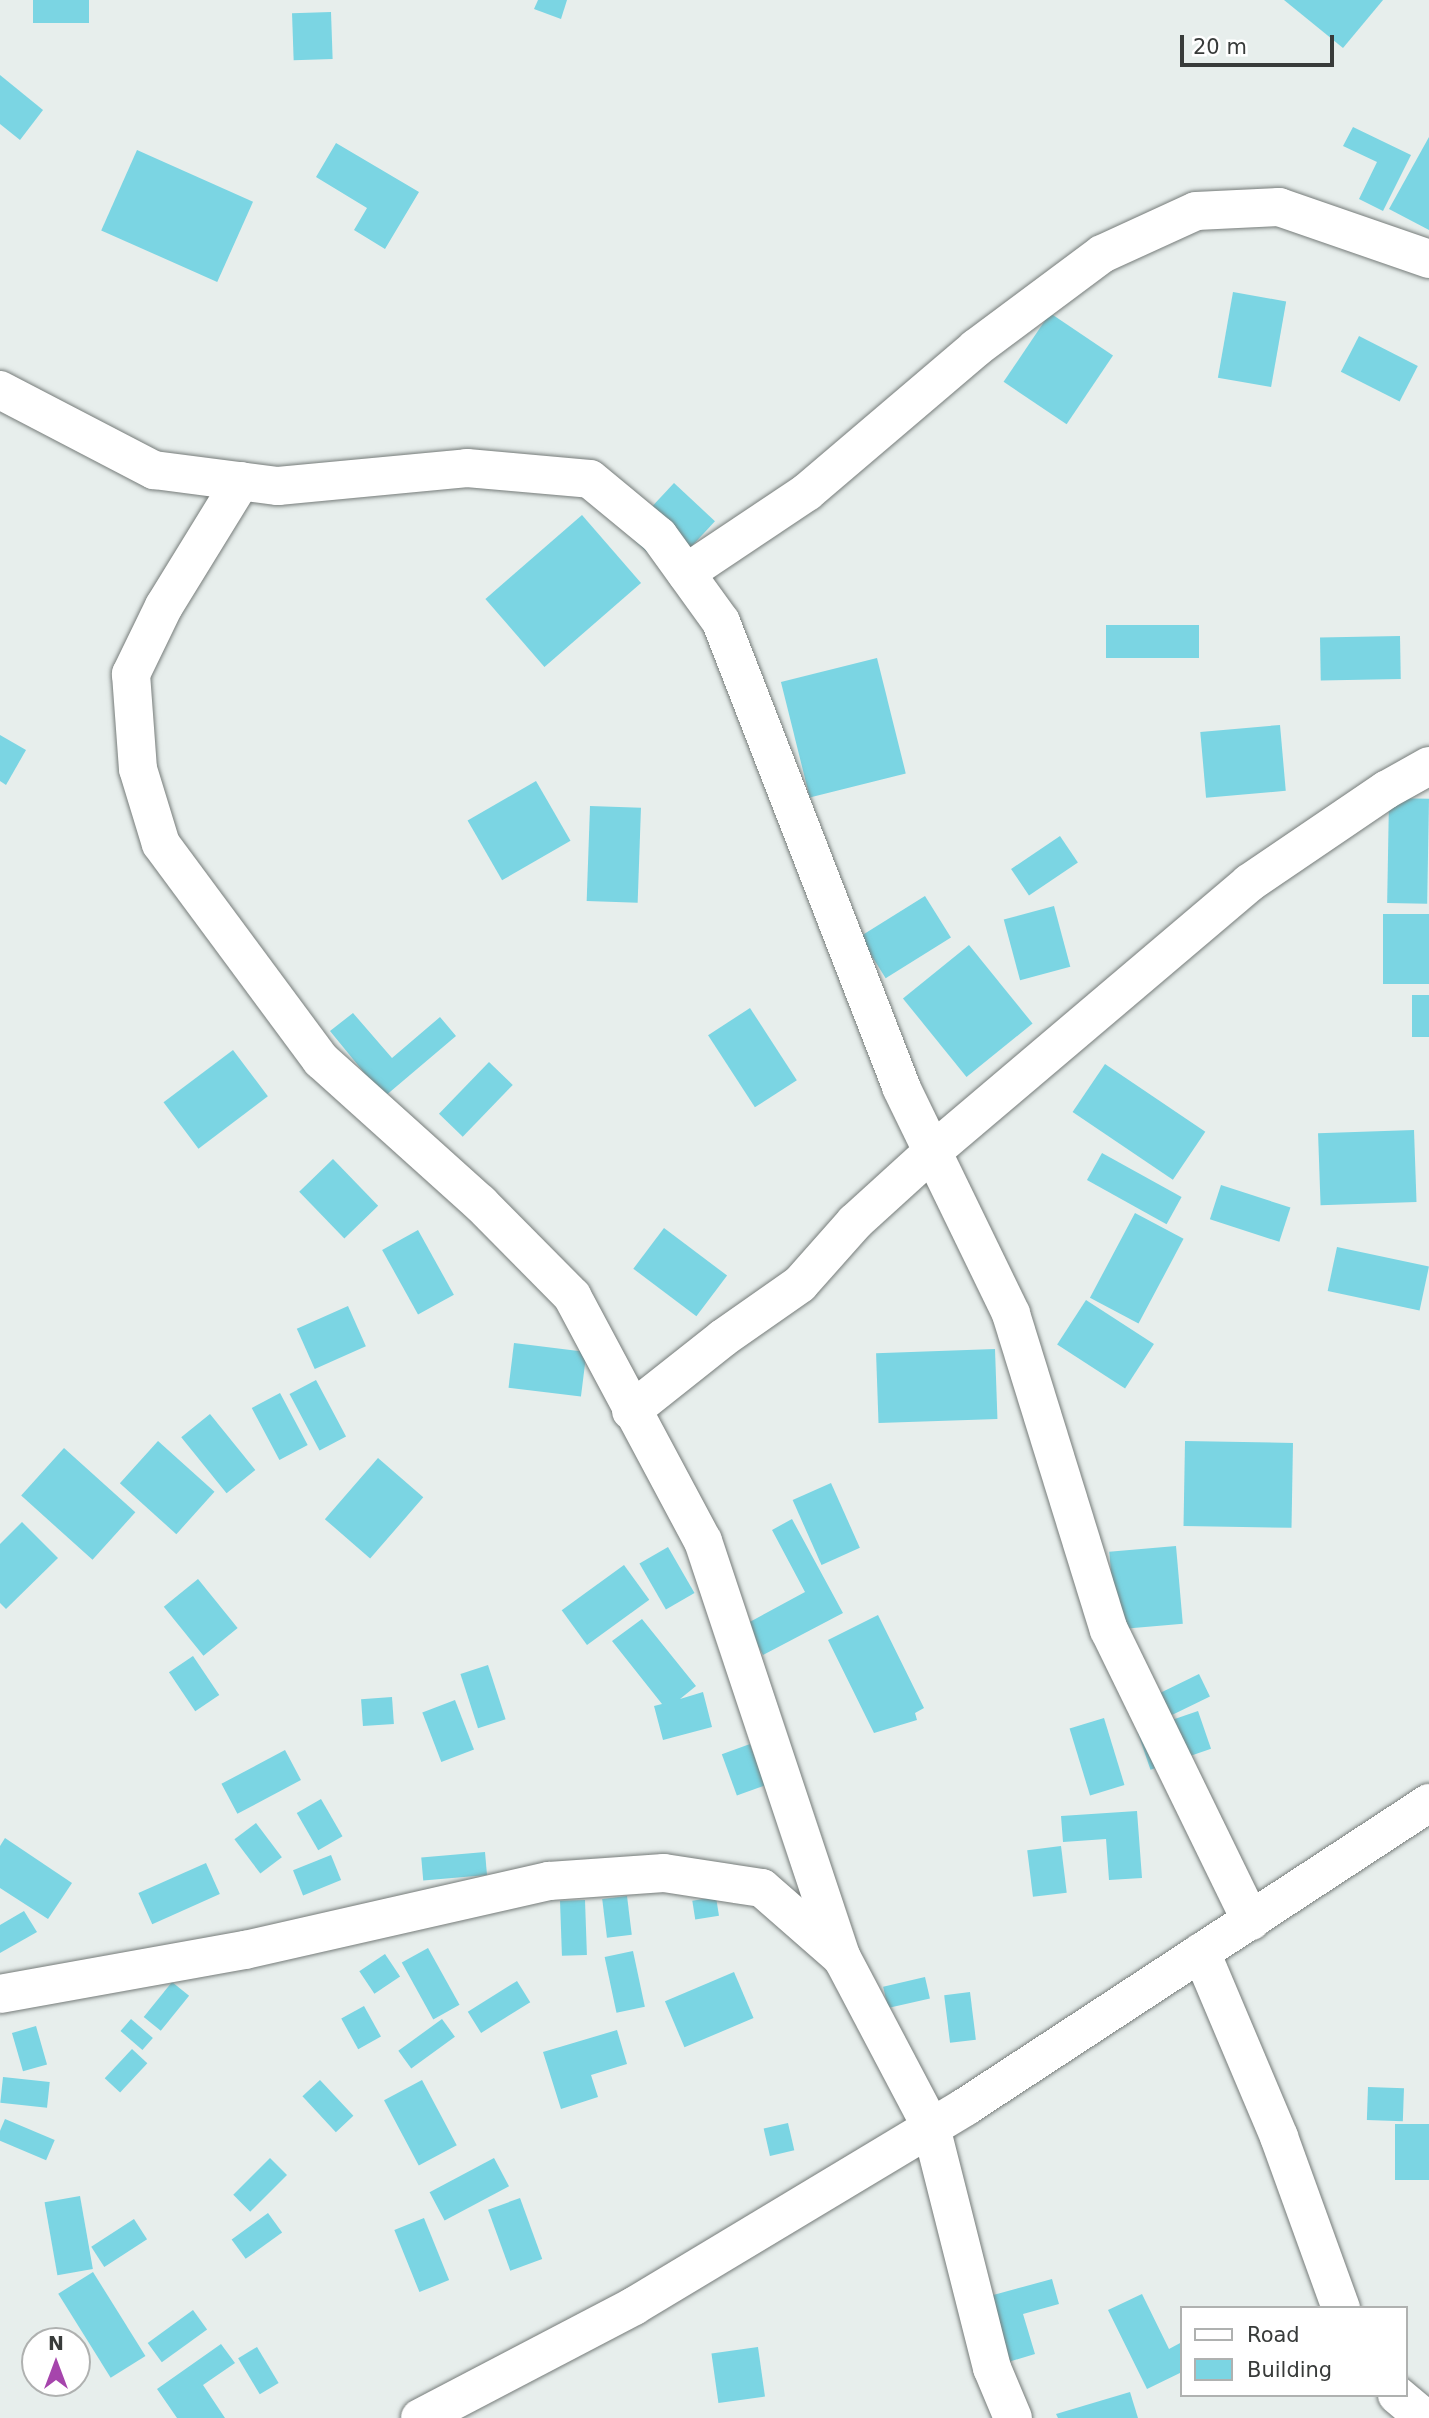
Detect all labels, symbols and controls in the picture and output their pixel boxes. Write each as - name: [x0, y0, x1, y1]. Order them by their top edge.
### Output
- scale bar: [1184, 21, 1338, 65]
- text: 20 m: [1193, 35, 1247, 59]
- legend: [1180, 2306, 1408, 2397]
- text: Road: [1247, 2323, 1300, 2347]
- north arrow: [21, 2327, 91, 2397]
- text: N: [48, 2332, 64, 2354]
- text: Building: [1247, 2358, 1332, 2382]

